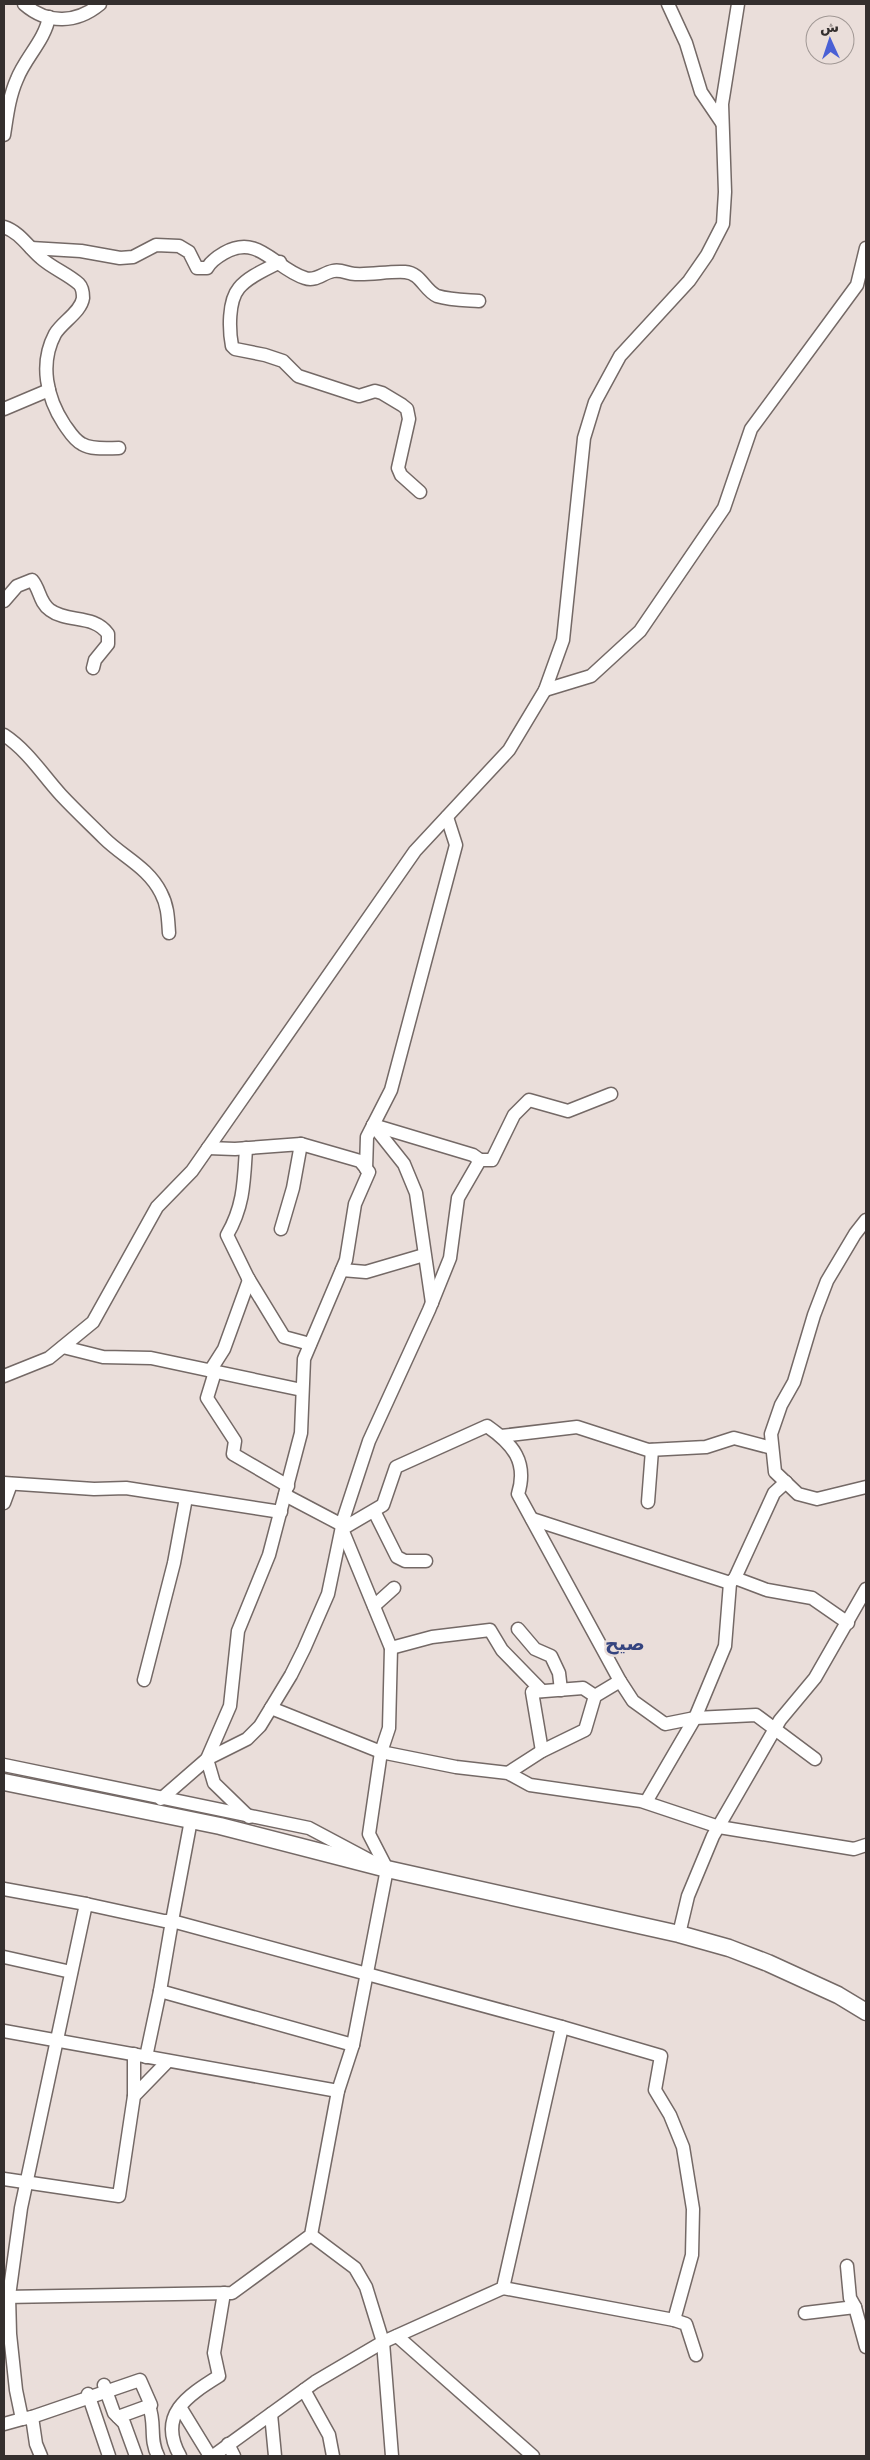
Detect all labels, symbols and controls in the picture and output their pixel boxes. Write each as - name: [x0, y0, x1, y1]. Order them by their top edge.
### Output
- north arrow: [805, 15, 855, 65]
- text: ش: [819, 19, 839, 36]
- district label: صيح: [605, 1632, 645, 1655]

